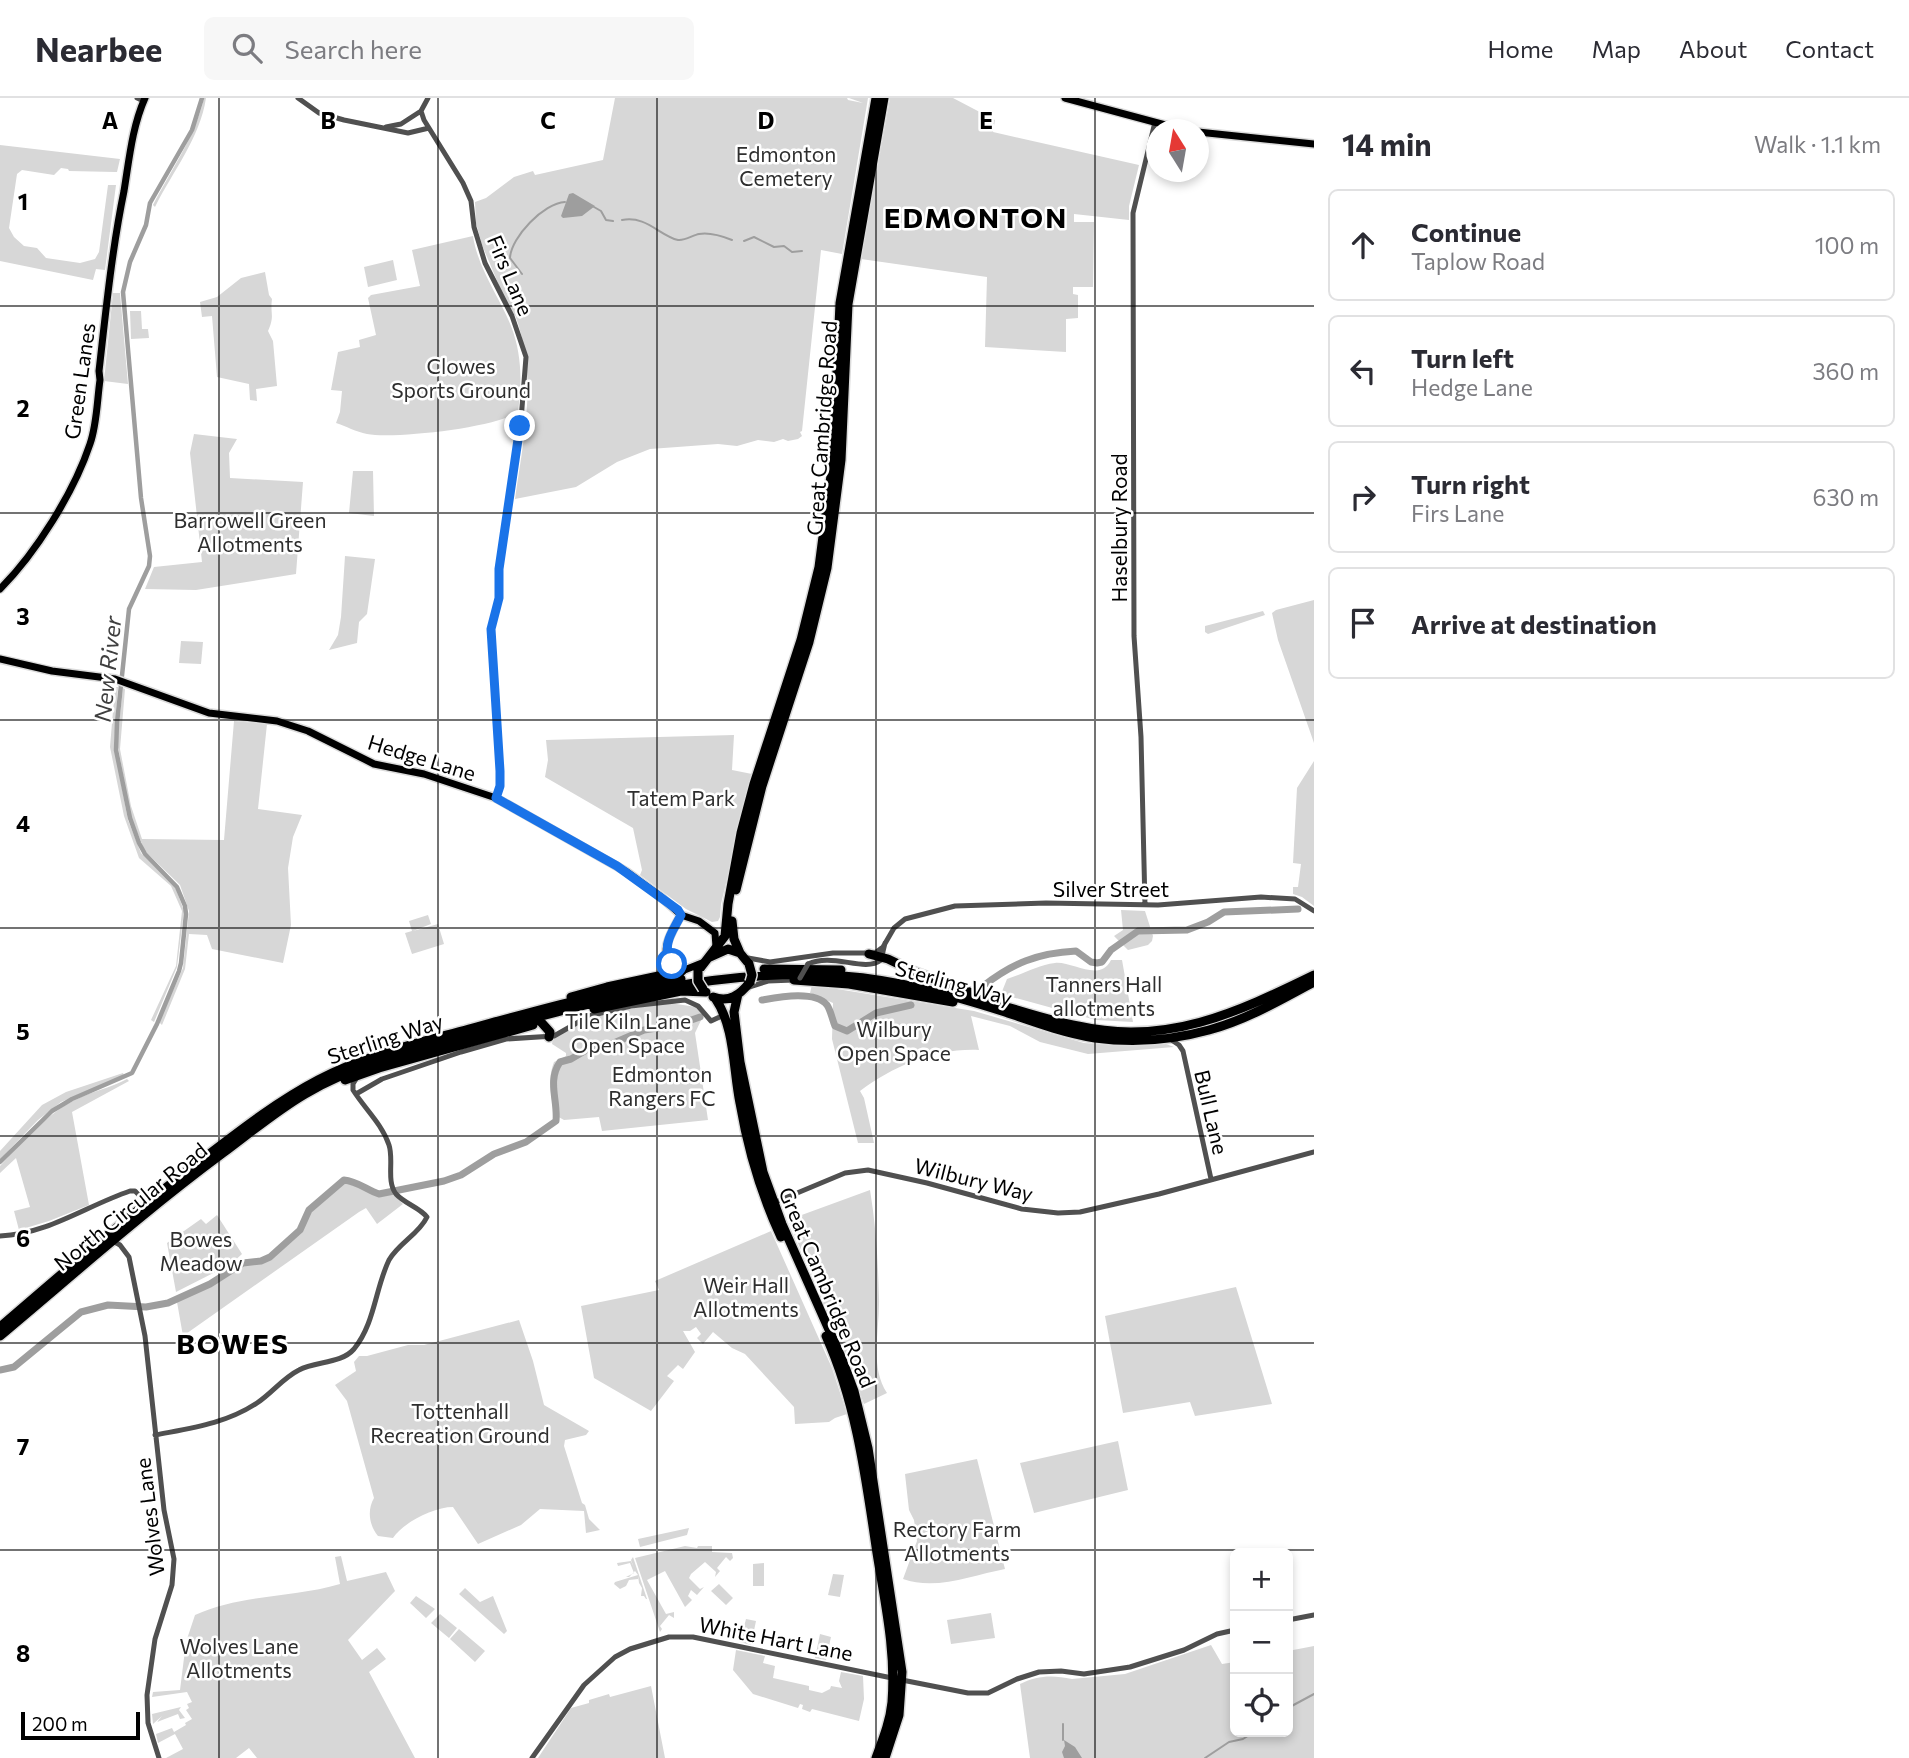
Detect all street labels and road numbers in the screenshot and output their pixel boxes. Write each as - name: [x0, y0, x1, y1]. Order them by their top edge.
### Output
- street label: Firs Lane: [483, 231, 539, 319]
- street label: Great Cambridge Road: [801, 320, 841, 536]
- street label: Green Lanes: [58, 321, 100, 441]
- street label: Haselbury Road: [1106, 453, 1131, 603]
- street label: Hedge Lane: [365, 729, 479, 785]
- street label: Silver Street: [1053, 876, 1169, 901]
- street label: Sterling Way: [893, 954, 1015, 1010]
- street label: Sterling Way: [324, 1008, 446, 1068]
- street label: Bull Lane: [1190, 1067, 1234, 1157]
- street label: North Circular Road: [49, 1137, 211, 1275]
- street label: Wilbury Way: [912, 1152, 1036, 1206]
- street label: Great Cambridge Road: [774, 1183, 882, 1391]
- street label: Wolves Lane: [129, 1456, 169, 1578]
- street label: White Hart Lane: [697, 1611, 855, 1665]

